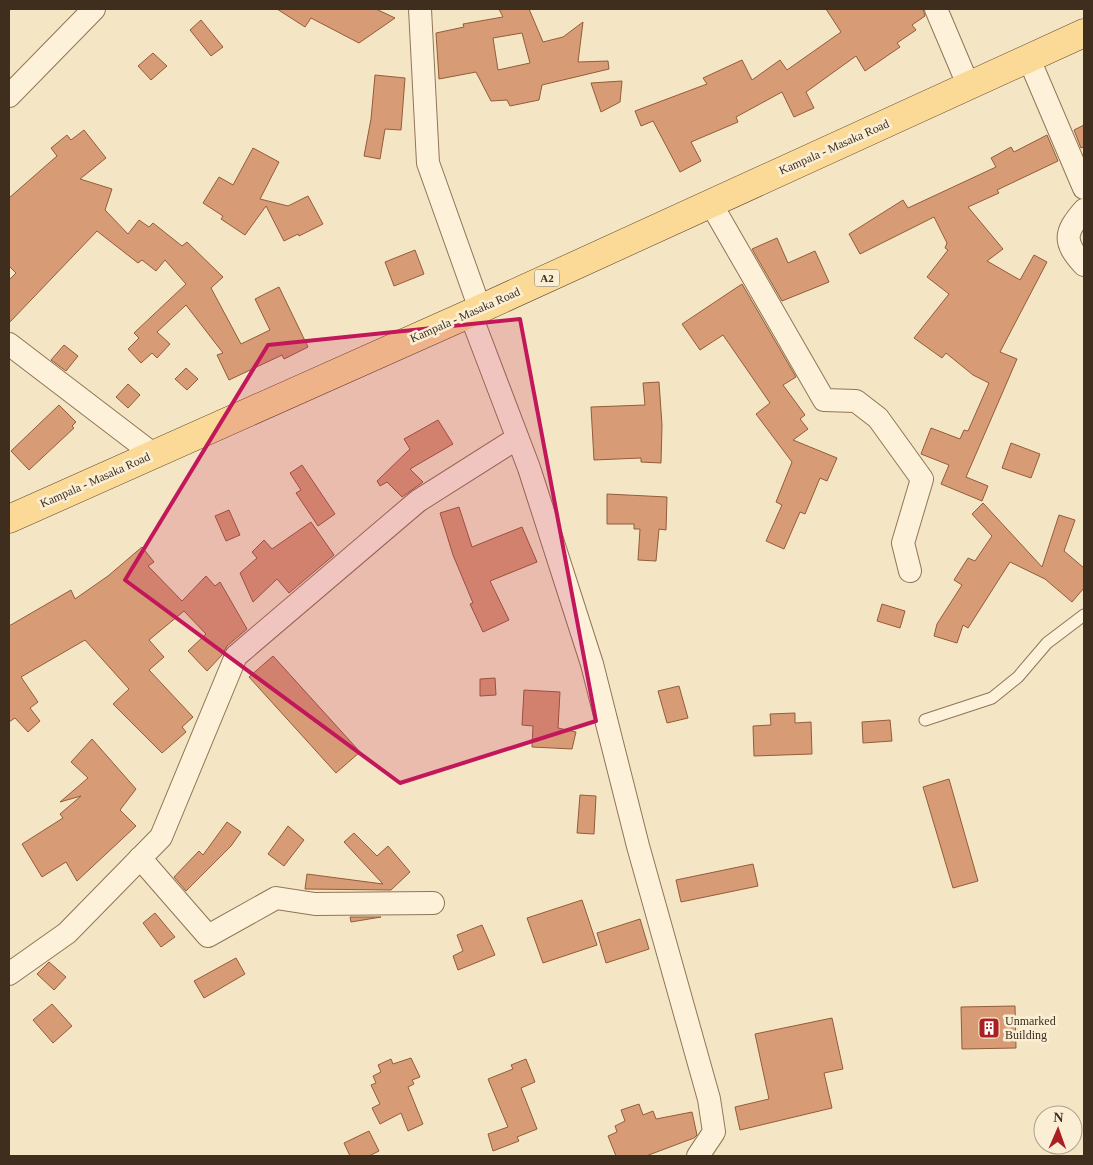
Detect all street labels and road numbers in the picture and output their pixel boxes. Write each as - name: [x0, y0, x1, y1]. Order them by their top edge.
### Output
- street label: Kampala - Masaka Road: [777, 116, 891, 178]
- road number: A2: [534, 270, 560, 286]
- street label: Kampala - Masaka Road: [408, 284, 522, 346]
- street label: Kampala - Masaka Road: [38, 449, 152, 511]

